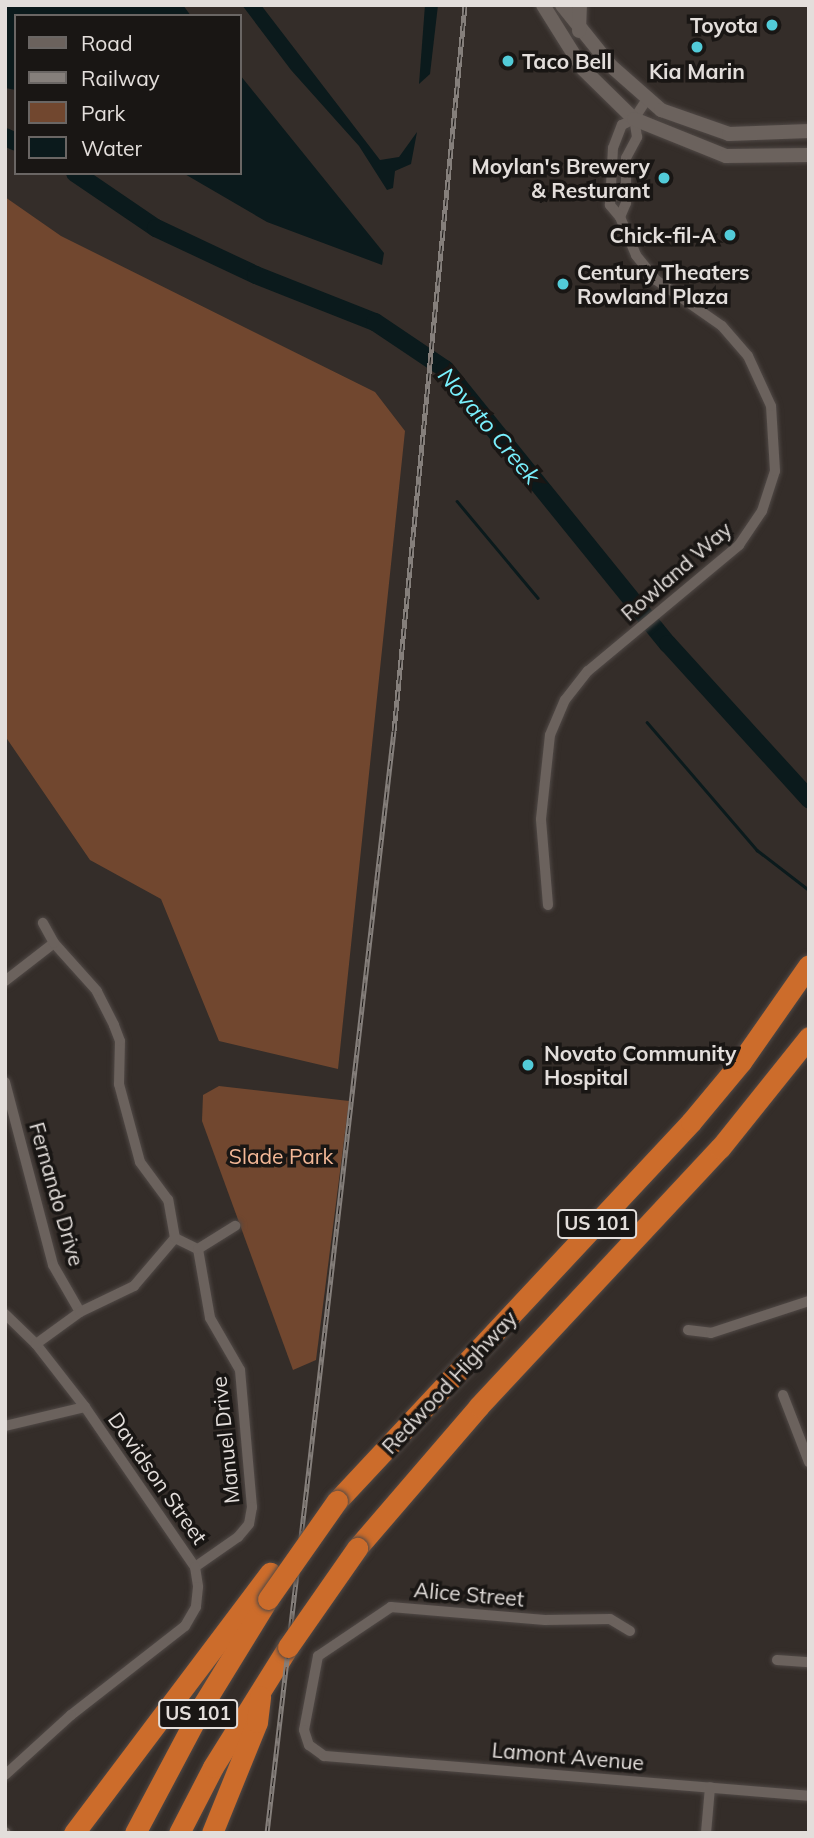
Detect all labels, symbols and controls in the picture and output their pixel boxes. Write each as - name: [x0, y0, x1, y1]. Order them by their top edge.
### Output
- place label: Toyota: [690, 12, 758, 38]
- legend: [14, 14, 242, 175]
- marker: Toyota: [764, 17, 780, 33]
- text: Road: [81, 30, 132, 56]
- marker: Kia Marin: [689, 39, 705, 55]
- place label: Taco Bell: [522, 48, 612, 74]
- marker: Taco Bell: [500, 53, 516, 69]
- place label: Kia Marin: [649, 58, 745, 84]
- text: Railway: [81, 65, 160, 91]
- text: Park: [81, 100, 125, 126]
- text: Water: [81, 135, 142, 161]
- place label: Moylan's Brewery & Resturant: [472, 153, 650, 203]
- marker: Moylan's Brewery & Resturant: [656, 170, 672, 186]
- place label: Chick-fil-A: [609, 222, 716, 248]
- marker: Chick-fil-A: [722, 227, 738, 243]
- place label: Century Theaters Rowland Plaza: [577, 259, 750, 309]
- marker: Century Theaters Rowland Plaza: [555, 276, 571, 292]
- water label: Novato Creek: [432, 362, 546, 490]
- street label: Rowland Way: [616, 516, 736, 626]
- place label: Novato Community Hospital: [544, 1040, 736, 1090]
- marker: Novato Community Hospital: [518, 1055, 538, 1075]
- street label: Fernando Drive: [24, 1119, 90, 1269]
- park label: Slade Park: [229, 1143, 333, 1169]
- road number: US 101: [557, 1208, 637, 1240]
- street label: Redwood Highway: [376, 1305, 522, 1459]
- street label: Manuel Drive: [206, 1375, 244, 1505]
- street label: Davidson Street: [103, 1407, 213, 1549]
- street label: Alice Street: [413, 1577, 525, 1611]
- road number: US 101: [158, 1698, 238, 1730]
- street label: Lamont Avenue: [491, 1737, 645, 1775]

